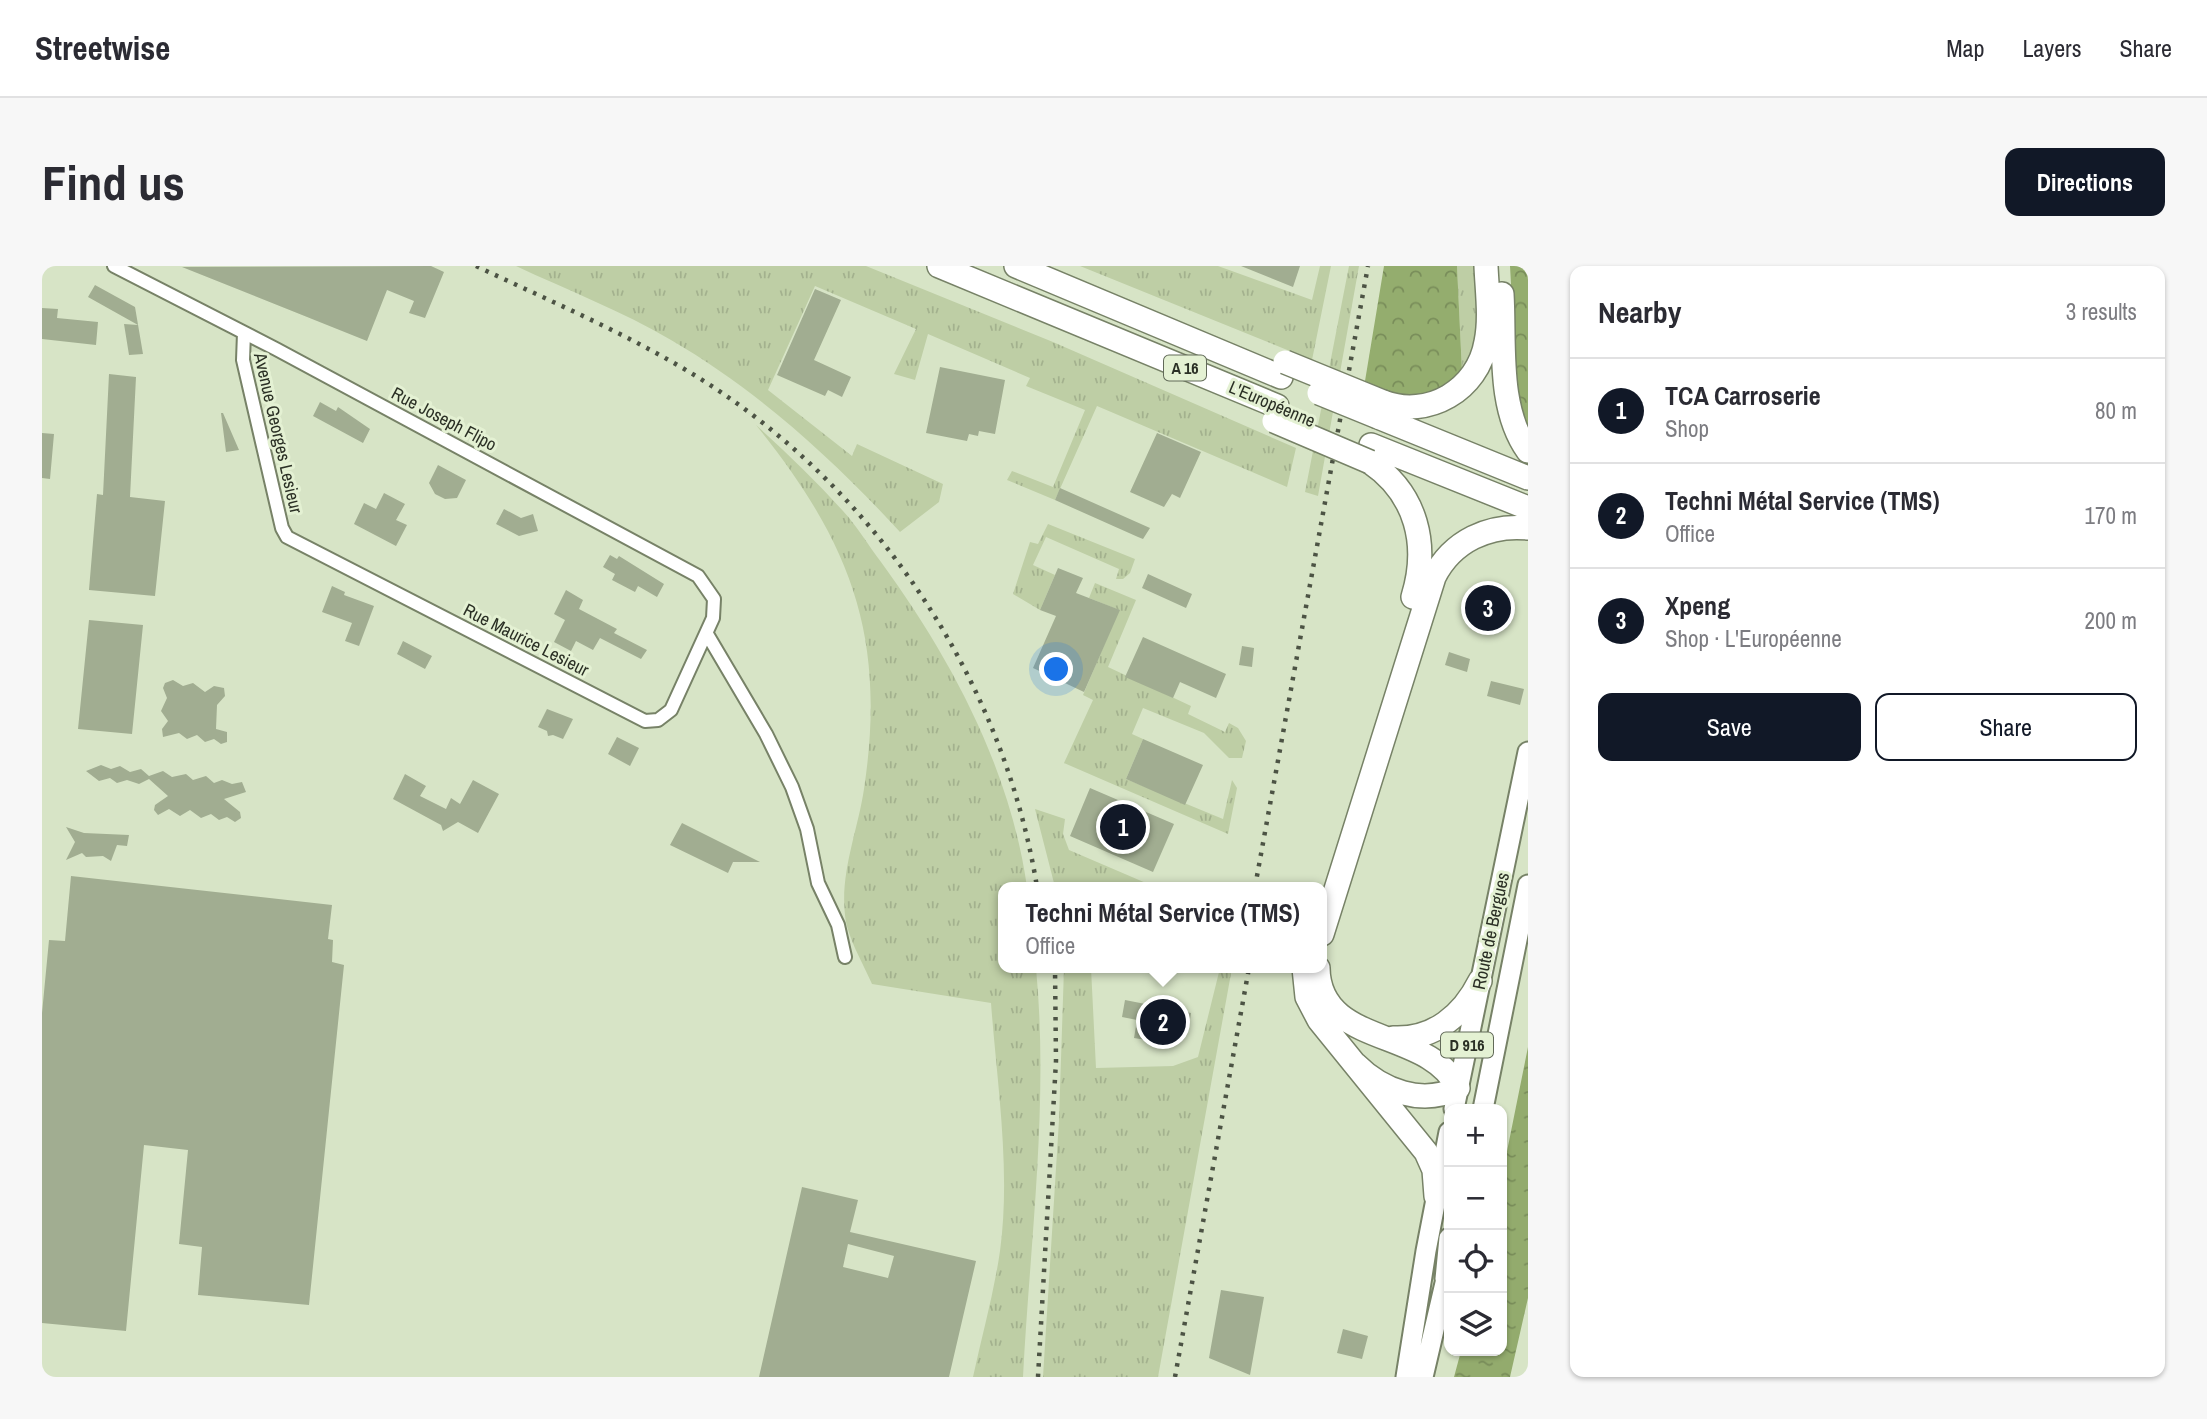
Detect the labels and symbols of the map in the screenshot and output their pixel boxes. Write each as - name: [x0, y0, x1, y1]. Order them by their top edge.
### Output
- street label: Avenue Georges Lesieur: [248, 349, 309, 516]
- road number: A 16: [1164, 356, 1206, 380]
- street label: L'Européenne: [1225, 374, 1319, 433]
- street label: Rue Joseph Flipo: [387, 380, 501, 457]
- pin: 3: [1465, 582, 1511, 634]
- street label: Rue Maurice Lesieur: [459, 597, 593, 682]
- your location: [1039, 652, 1073, 686]
- pin: 1: [1100, 801, 1146, 853]
- street label: Route de Bergues: [1466, 870, 1515, 992]
- pin: 2: [1140, 996, 1186, 1048]
- road number: D 916: [1441, 1032, 1493, 1058]

